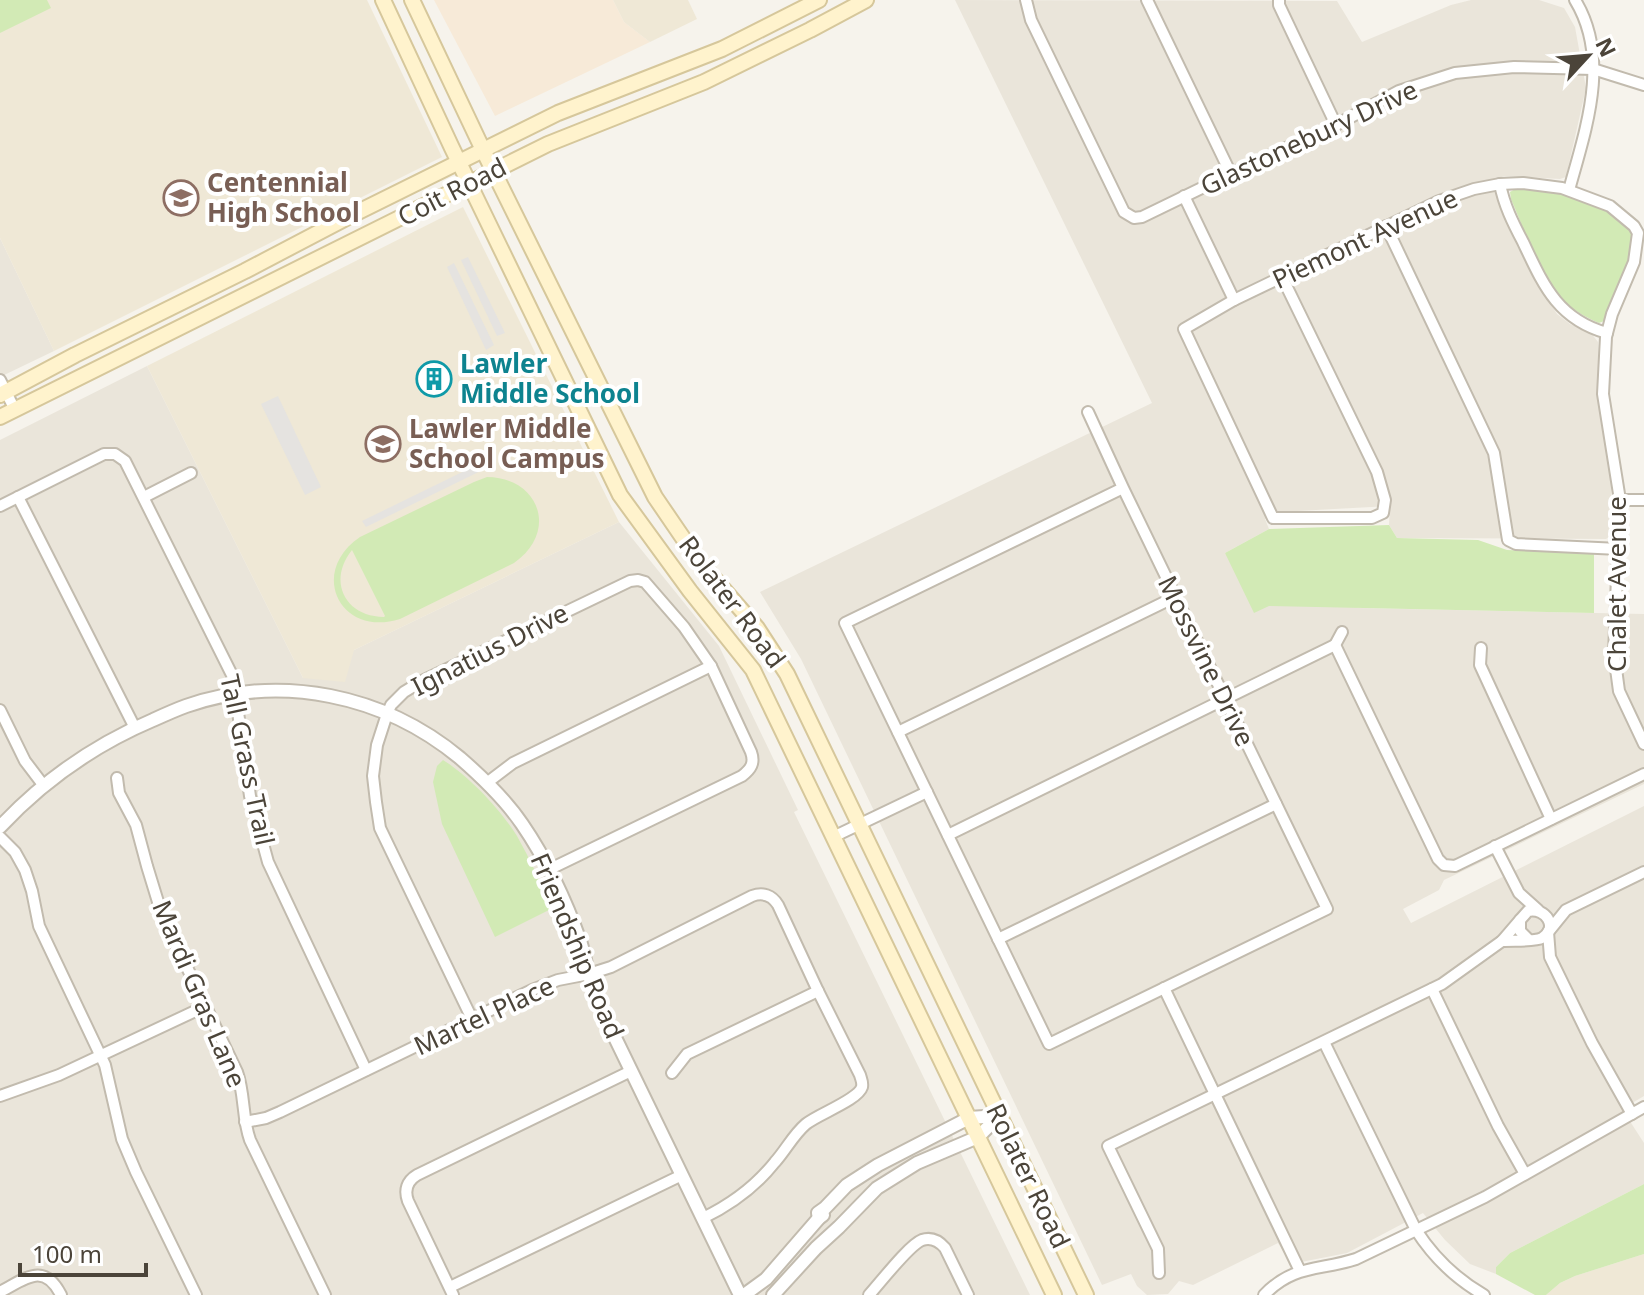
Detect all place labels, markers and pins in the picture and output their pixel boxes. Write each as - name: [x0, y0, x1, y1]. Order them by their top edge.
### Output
- place label: Centennial High School: [207, 164, 360, 230]
- school or university icon: Centennial High School: [162, 179, 200, 217]
- place label: Lawler Middle School: [460, 345, 640, 411]
- building icon: Lawler Middle School: [415, 360, 453, 398]
- place label: Lawler Middle School Campus: [409, 410, 605, 476]
- school or university icon: Lawler Middle School Campus: [364, 425, 402, 463]

